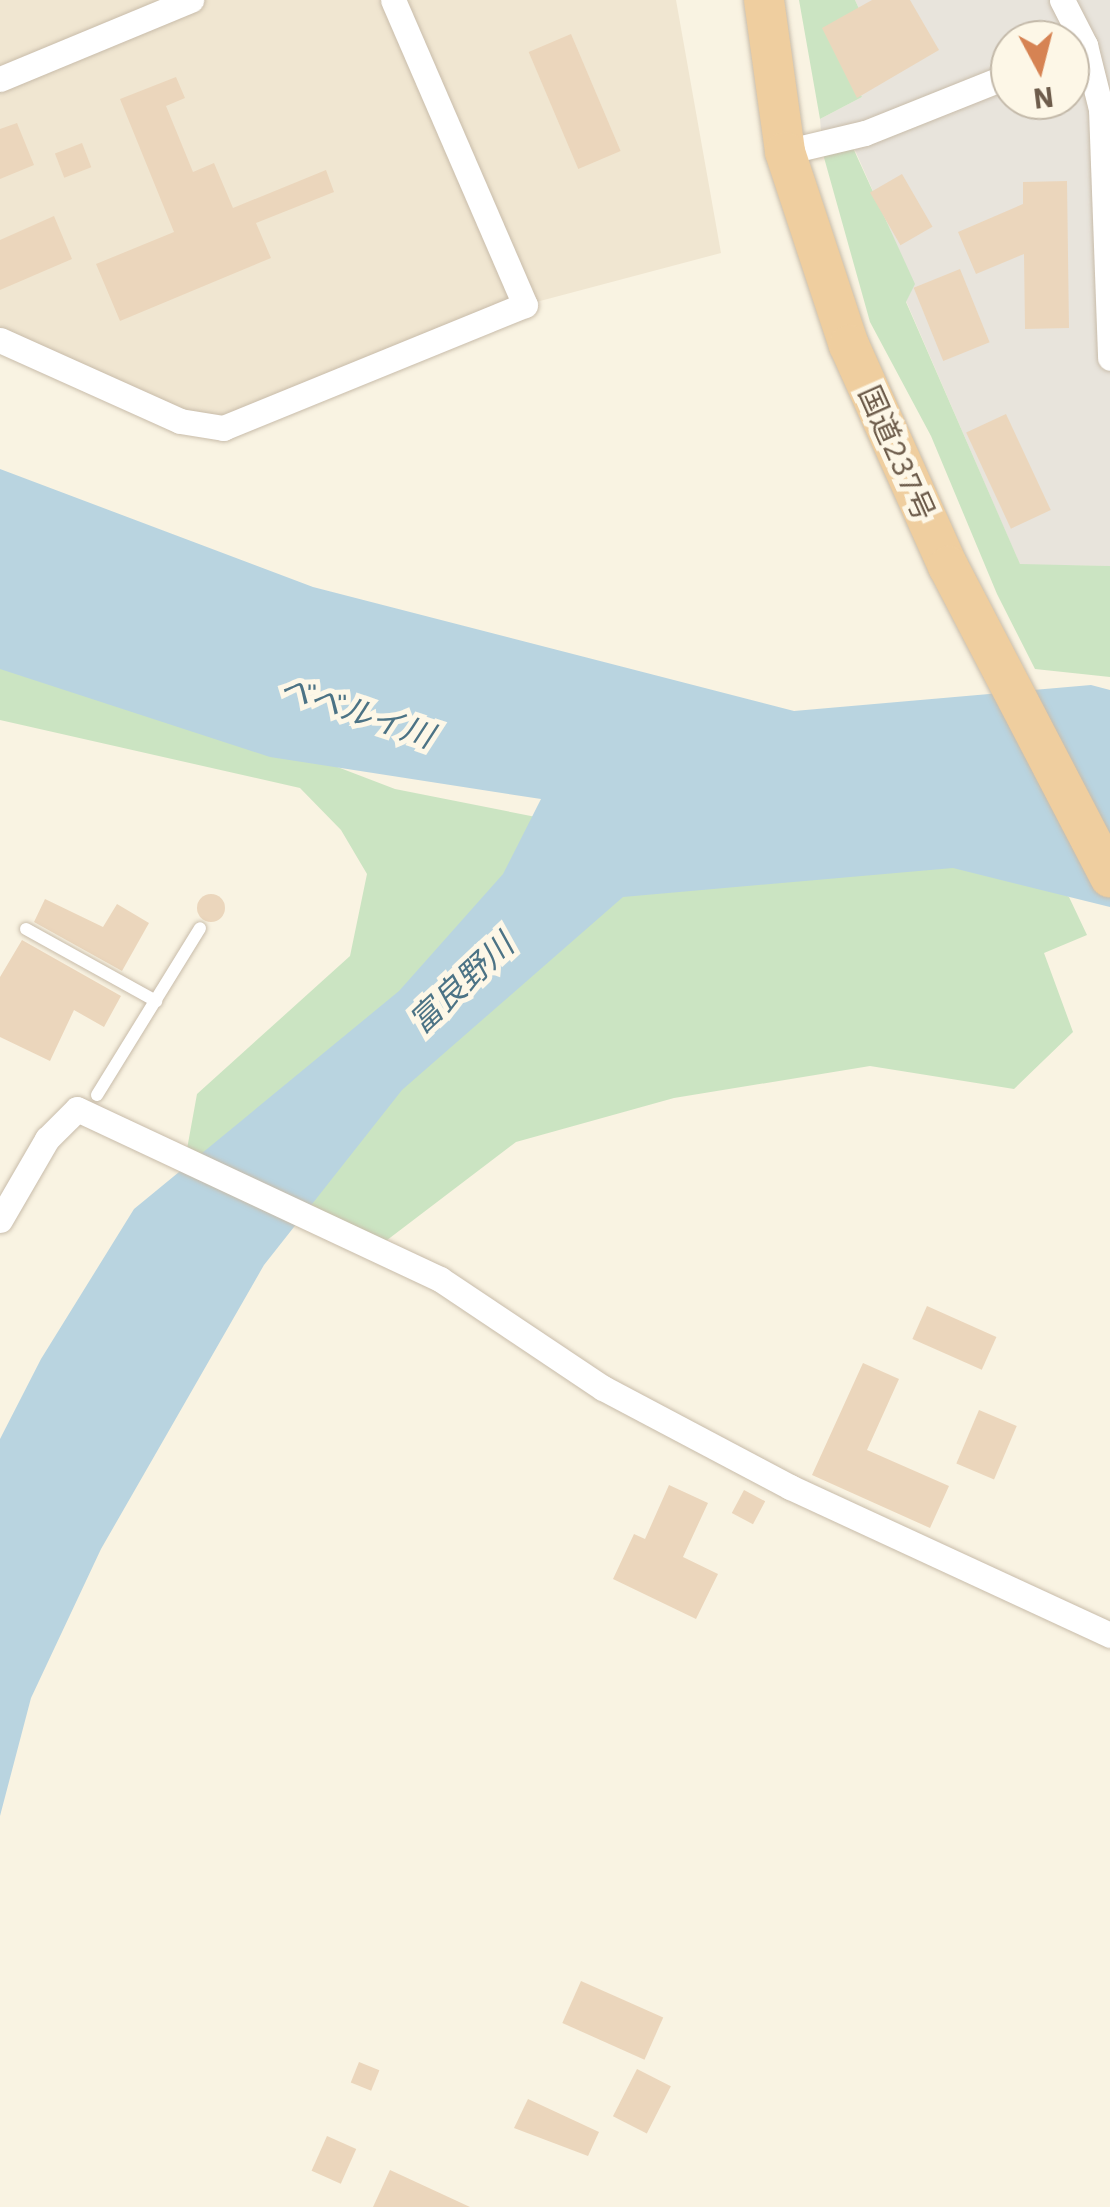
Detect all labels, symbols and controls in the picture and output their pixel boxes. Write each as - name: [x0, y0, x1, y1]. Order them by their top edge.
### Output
- north arrow: [990, 20, 1090, 120]
- text: N: [1031, 79, 1056, 118]
- street label: 国道237号: [851, 380, 943, 526]
- water label: ベベルイ川: [275, 667, 439, 755]
- water label: 富良野川: [401, 925, 521, 1041]

